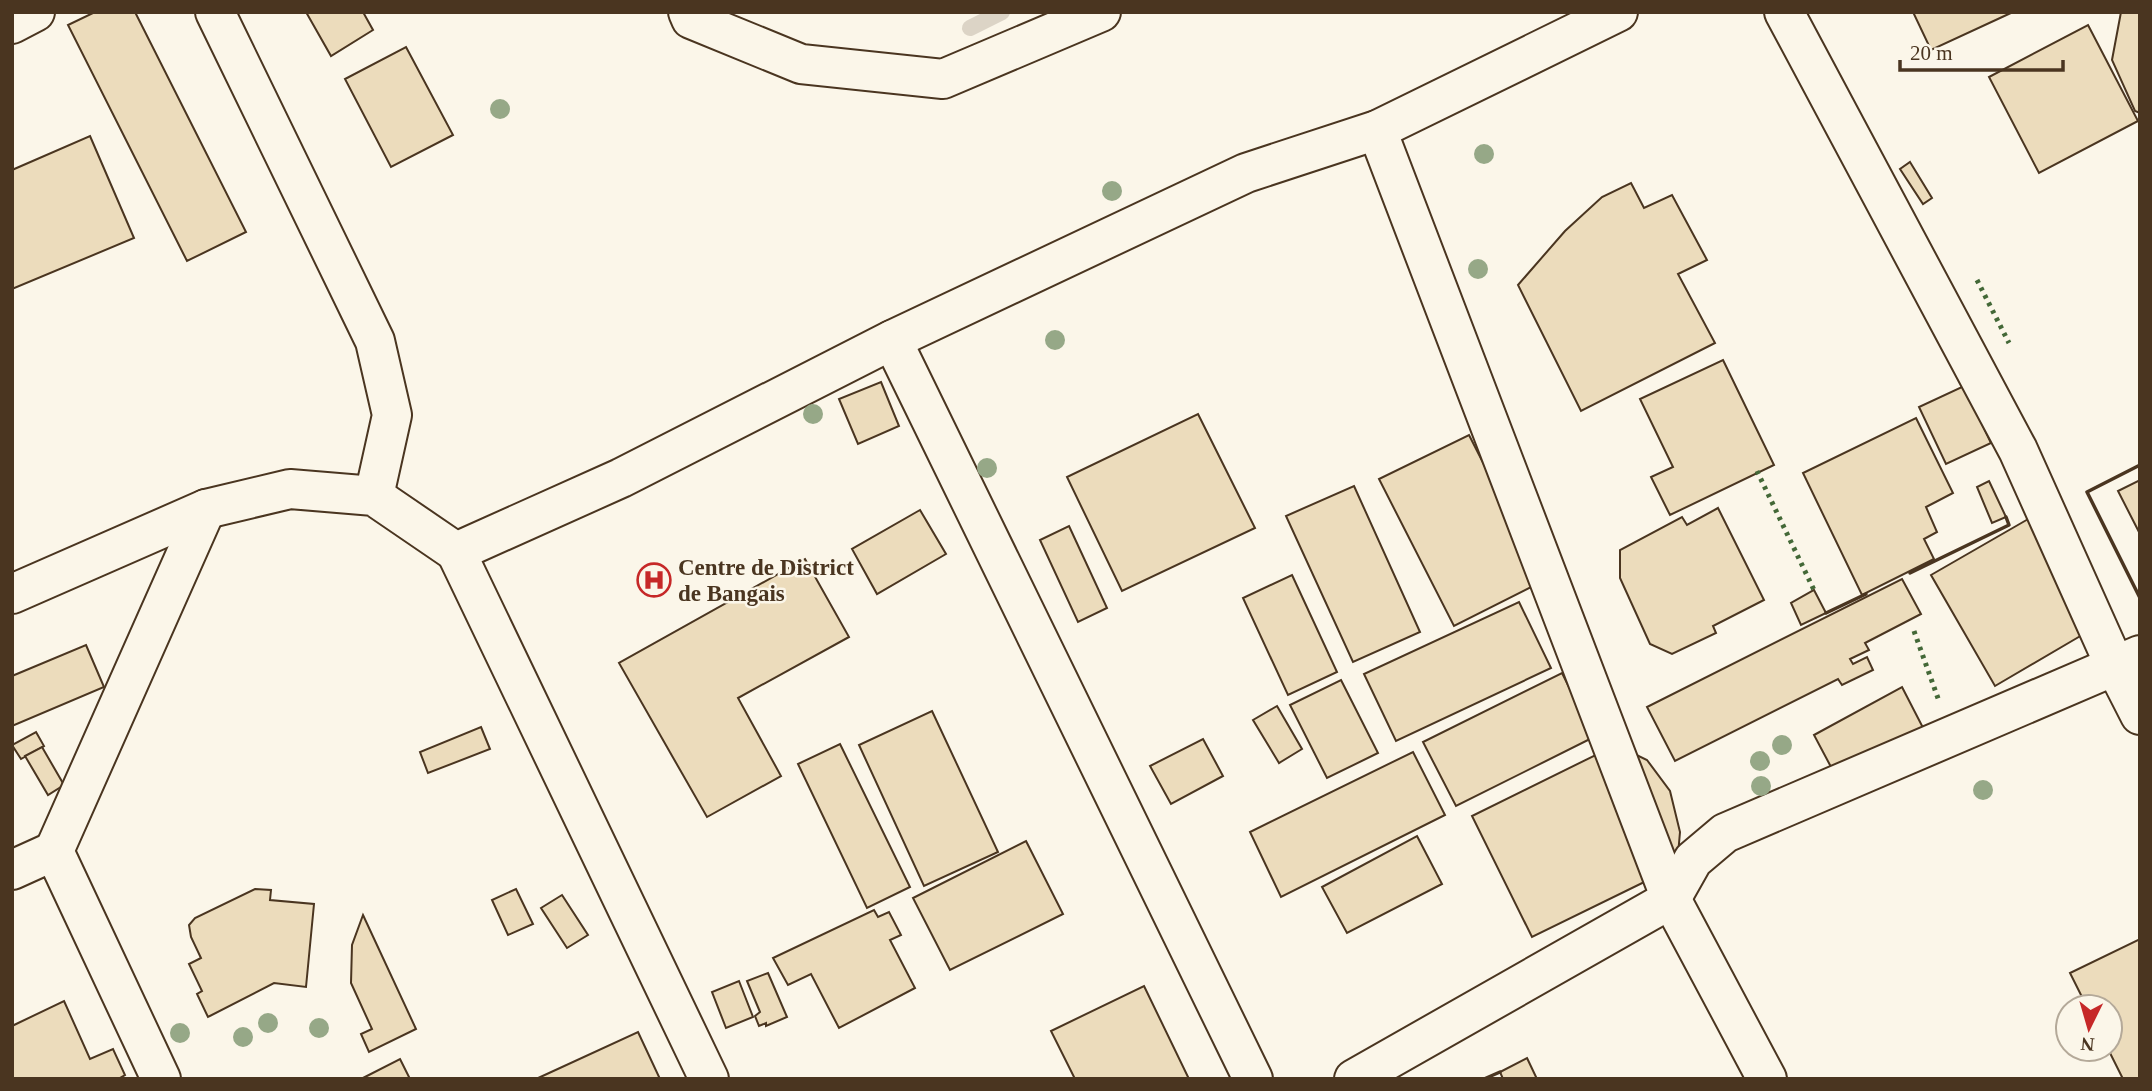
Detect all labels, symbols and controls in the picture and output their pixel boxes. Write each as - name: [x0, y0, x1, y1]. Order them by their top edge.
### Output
- scale bar: [1900, 28, 2063, 72]
- text: 20 m: [1910, 41, 1953, 65]
- place label: Centre de District de Bangais: [678, 555, 854, 606]
- hospital icon: Centre de District de Bangais: [635, 561, 673, 599]
- north arrow: [2054, 993, 2124, 1063]
- text: N: [2080, 1033, 2095, 1055]

